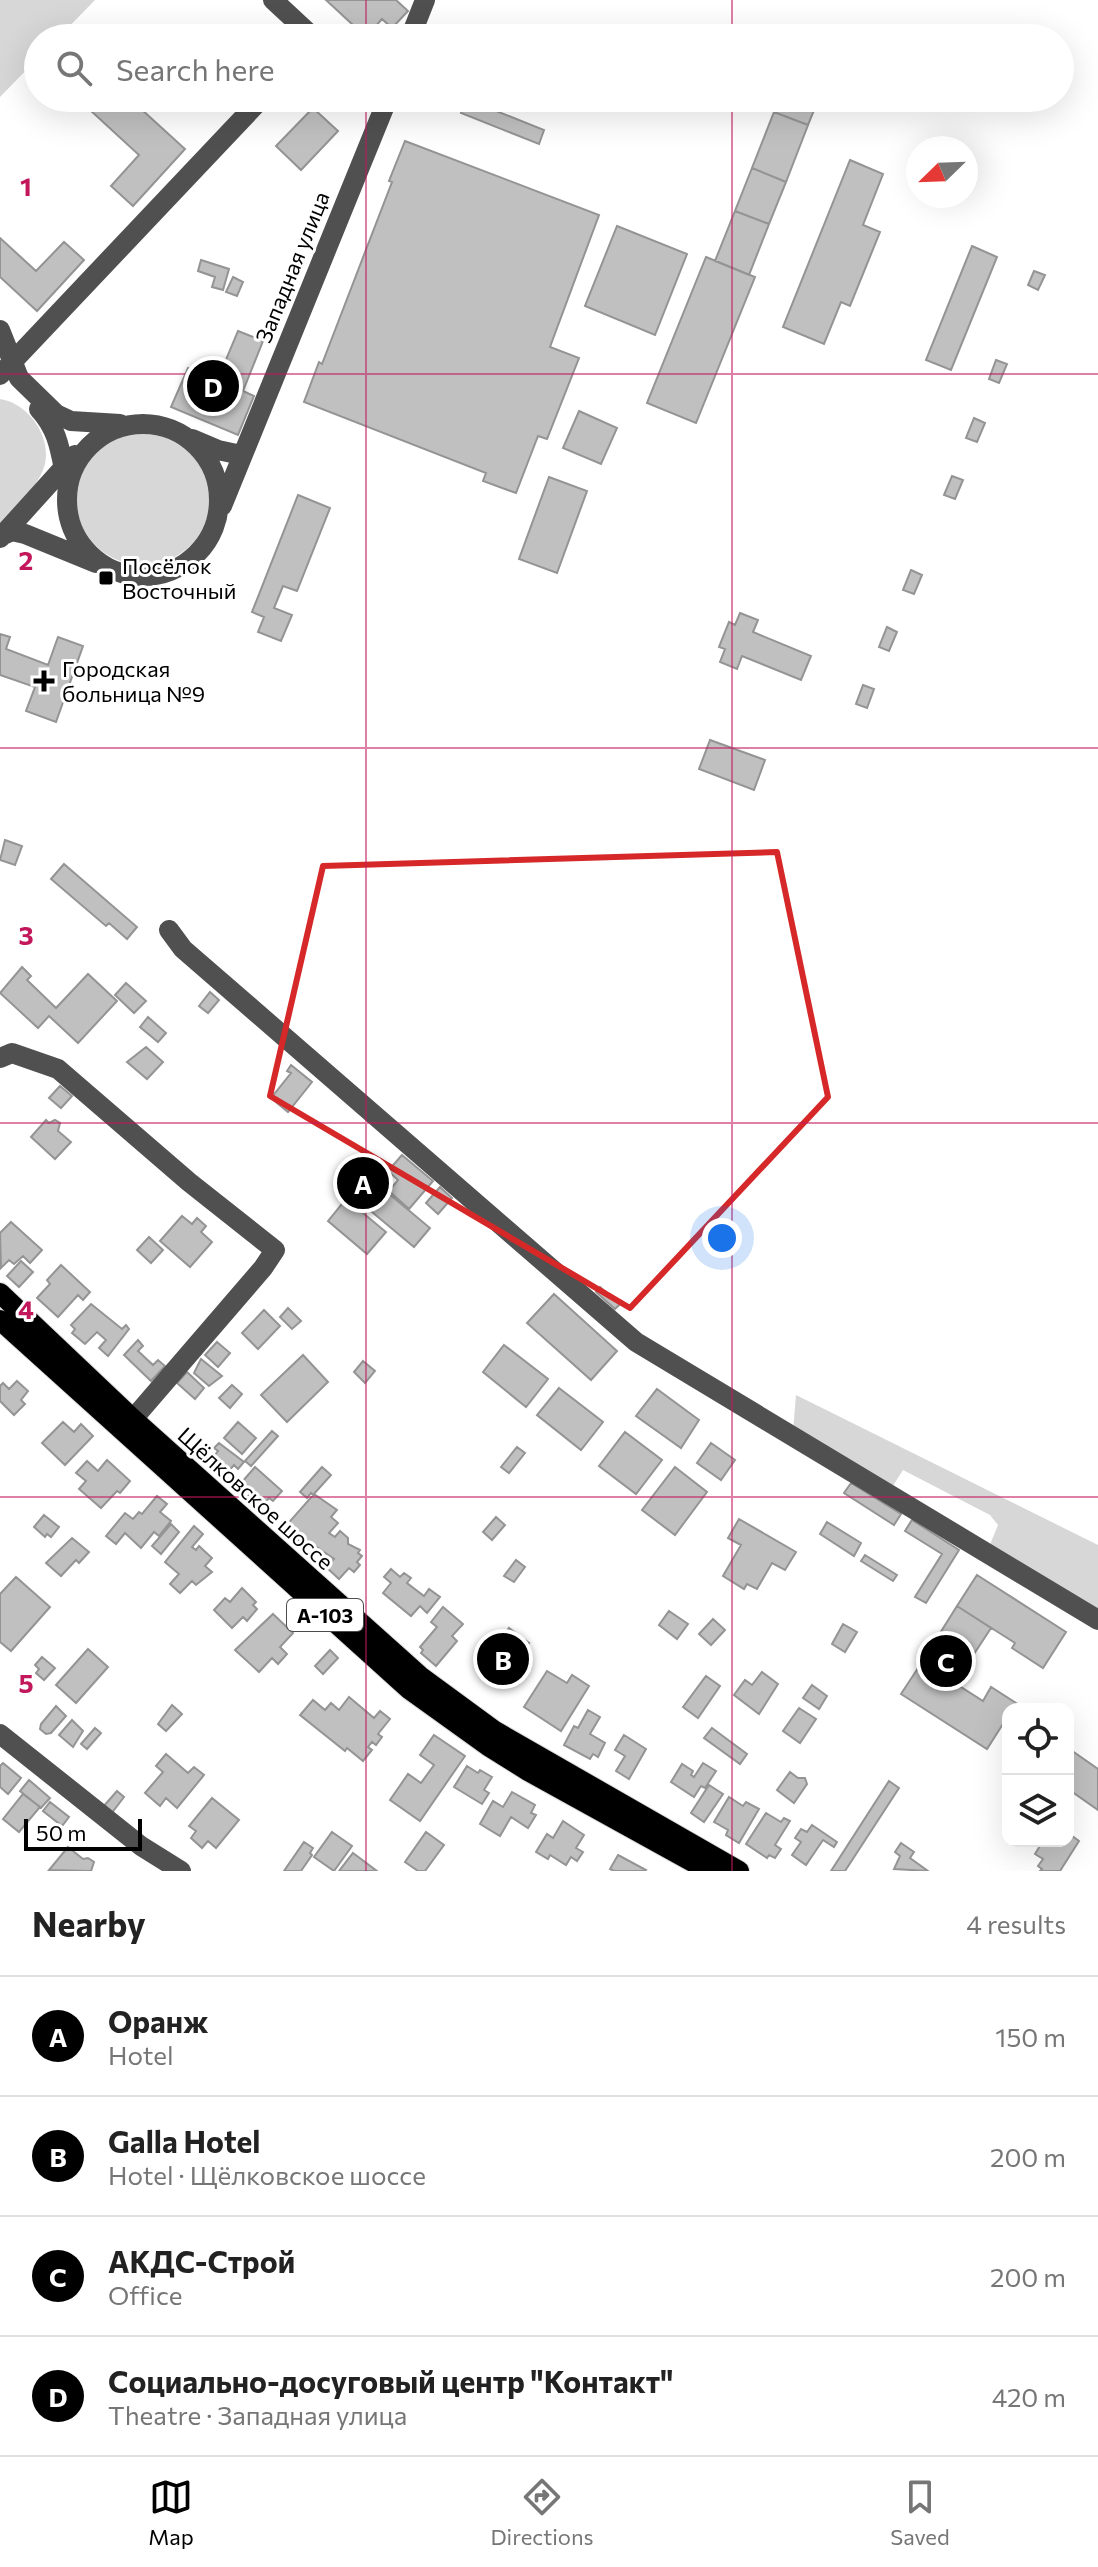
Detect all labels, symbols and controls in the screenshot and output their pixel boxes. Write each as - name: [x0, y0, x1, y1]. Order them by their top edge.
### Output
- search box: [24, 24, 1074, 112]
- icon: search: [52, 46, 96, 90]
- text: Search here: [116, 50, 275, 87]
- north arrow: [906, 136, 978, 208]
- text: 1: [20, 170, 32, 201]
- street label: Западная улица: [249, 187, 335, 347]
- pin: D: [187, 356, 239, 416]
- text: 2: [19, 544, 33, 575]
- place label: Посёлок Восточный: [122, 552, 236, 604]
- marker: Посёлок Восточный: [97, 569, 115, 587]
- place label: Городская больница №9: [62, 655, 205, 707]
- marker: Городская больница №9: [33, 670, 55, 692]
- text: 3: [18, 919, 34, 950]
- pin: A: [337, 1153, 389, 1213]
- your location: [702, 1218, 742, 1258]
- text: 4: [18, 1293, 34, 1324]
- street label: Щёлковское шоссе: [173, 1421, 339, 1575]
- road number: А-103: [287, 1599, 363, 1631]
- pin: B: [477, 1629, 529, 1689]
- pin: C: [920, 1631, 972, 1691]
- text: 5: [18, 1667, 34, 1698]
- map controls: [1002, 1703, 1074, 1847]
- button: locate: [1002, 1703, 1074, 1775]
- button: layers: [1002, 1775, 1074, 1847]
- scale bar: [24, 1815, 142, 1851]
- text: 50 m: [36, 1819, 86, 1846]
- text: Nearby: [32, 1902, 146, 1944]
- text: 4 results: [966, 1908, 1066, 1939]
- text: Оранж: [108, 2002, 209, 2039]
- text: A: [49, 2021, 67, 2052]
- text: 150 m: [995, 2021, 1066, 2052]
- text: Hotel: [108, 2039, 174, 2070]
- text: Galla Hotel: [108, 2122, 260, 2159]
- text: B: [49, 2141, 67, 2172]
- text: 200 m: [990, 2141, 1066, 2172]
- text: Hotel · Щёлковское шоссе: [108, 2159, 426, 2190]
- text: АКДС-Строй: [108, 2242, 295, 2279]
- text: C: [49, 2261, 67, 2292]
- text: 200 m: [990, 2261, 1066, 2292]
- text: Office: [108, 2279, 182, 2310]
- text: Социально-досуговый центр "Контакт": [108, 2362, 673, 2399]
- text: D: [48, 2381, 68, 2412]
- text: 420 m: [992, 2381, 1066, 2412]
- text: Theatre · Западная улица: [108, 2399, 407, 2430]
- tab: Map: [148, 2475, 194, 2550]
- tab: Directions: [490, 2475, 594, 2550]
- tab: Saved: [890, 2475, 950, 2550]

